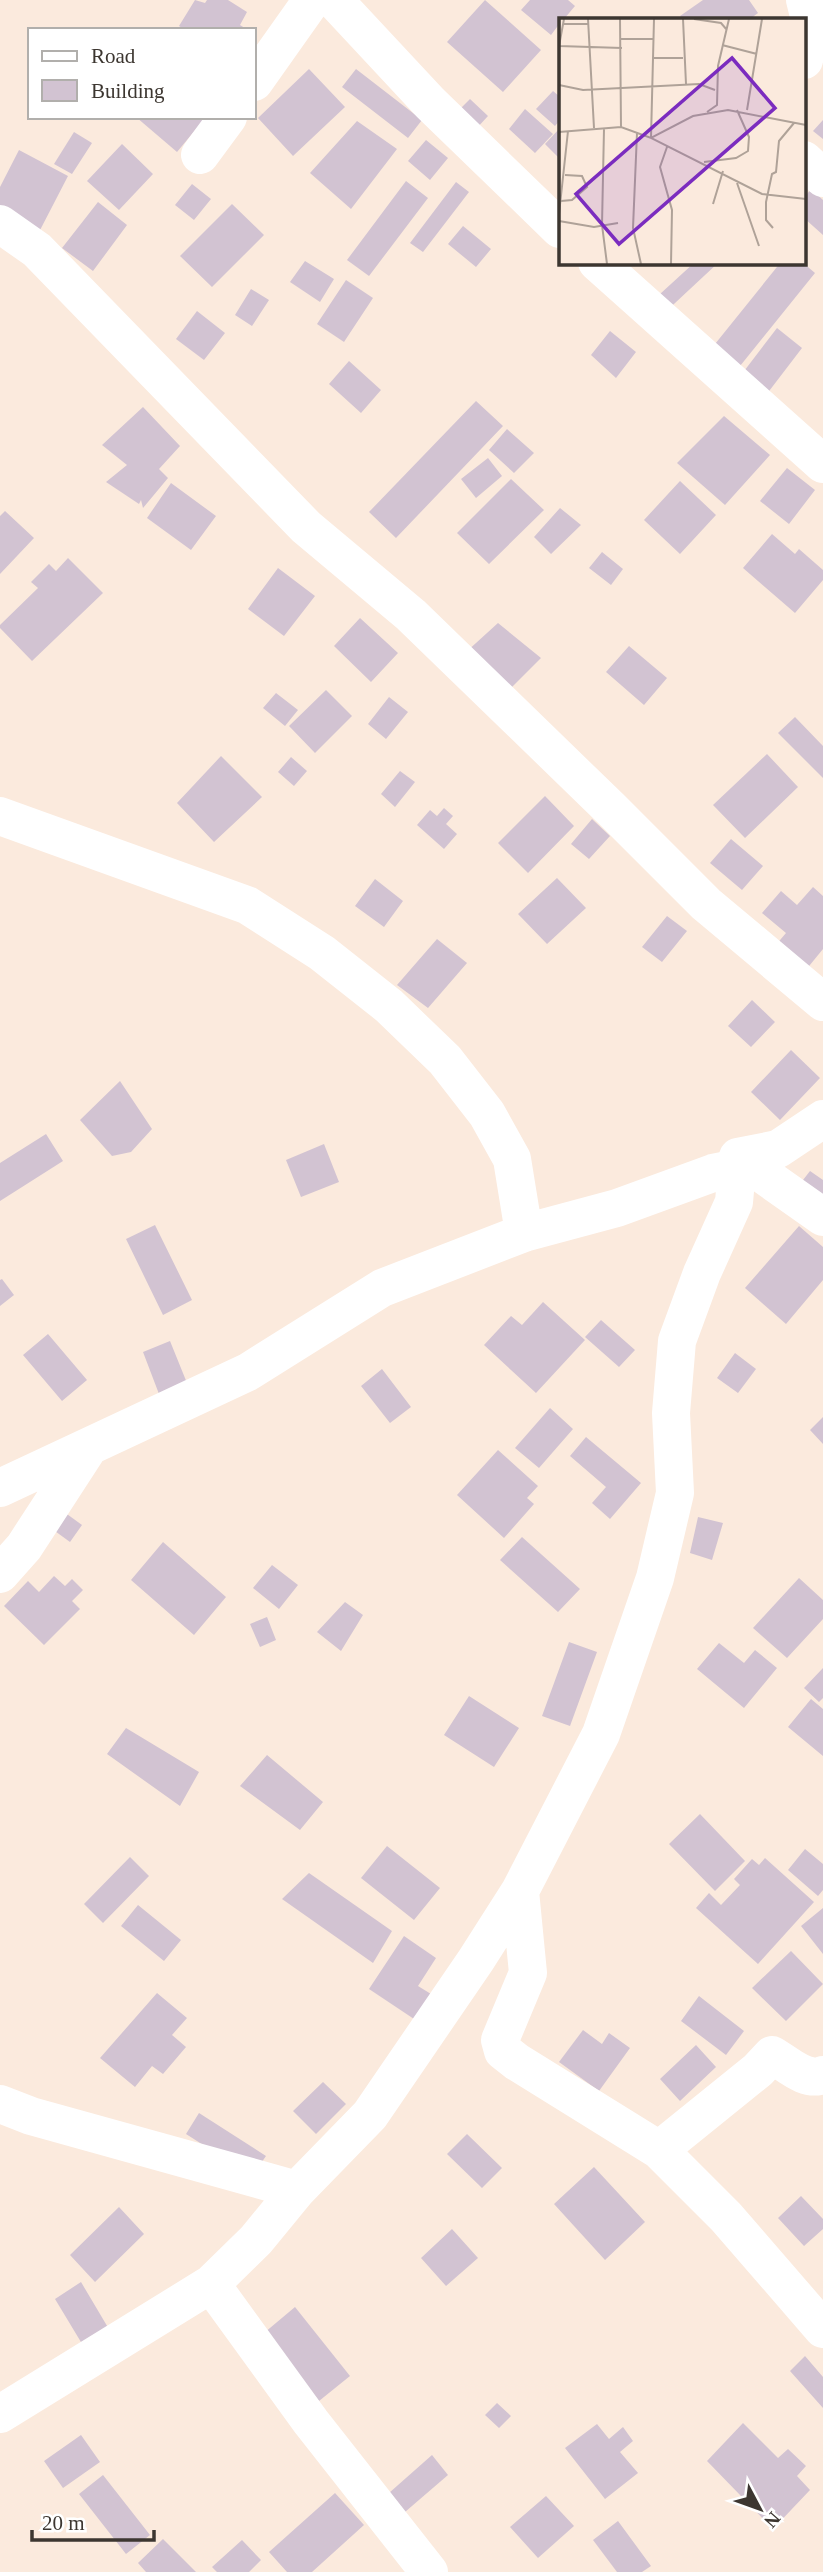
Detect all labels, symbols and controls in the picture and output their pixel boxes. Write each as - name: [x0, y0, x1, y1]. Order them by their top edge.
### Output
- inset map: [559, 18, 806, 264]
- legend: [28, 28, 256, 119]
- text: Road: [91, 44, 136, 68]
- text: Building: [91, 79, 165, 103]
- north arrow: [725, 2474, 795, 2544]
- scale bar: [32, 2498, 154, 2542]
- text: N: [760, 2508, 785, 2532]
- text: 20 m: [42, 2511, 85, 2535]

